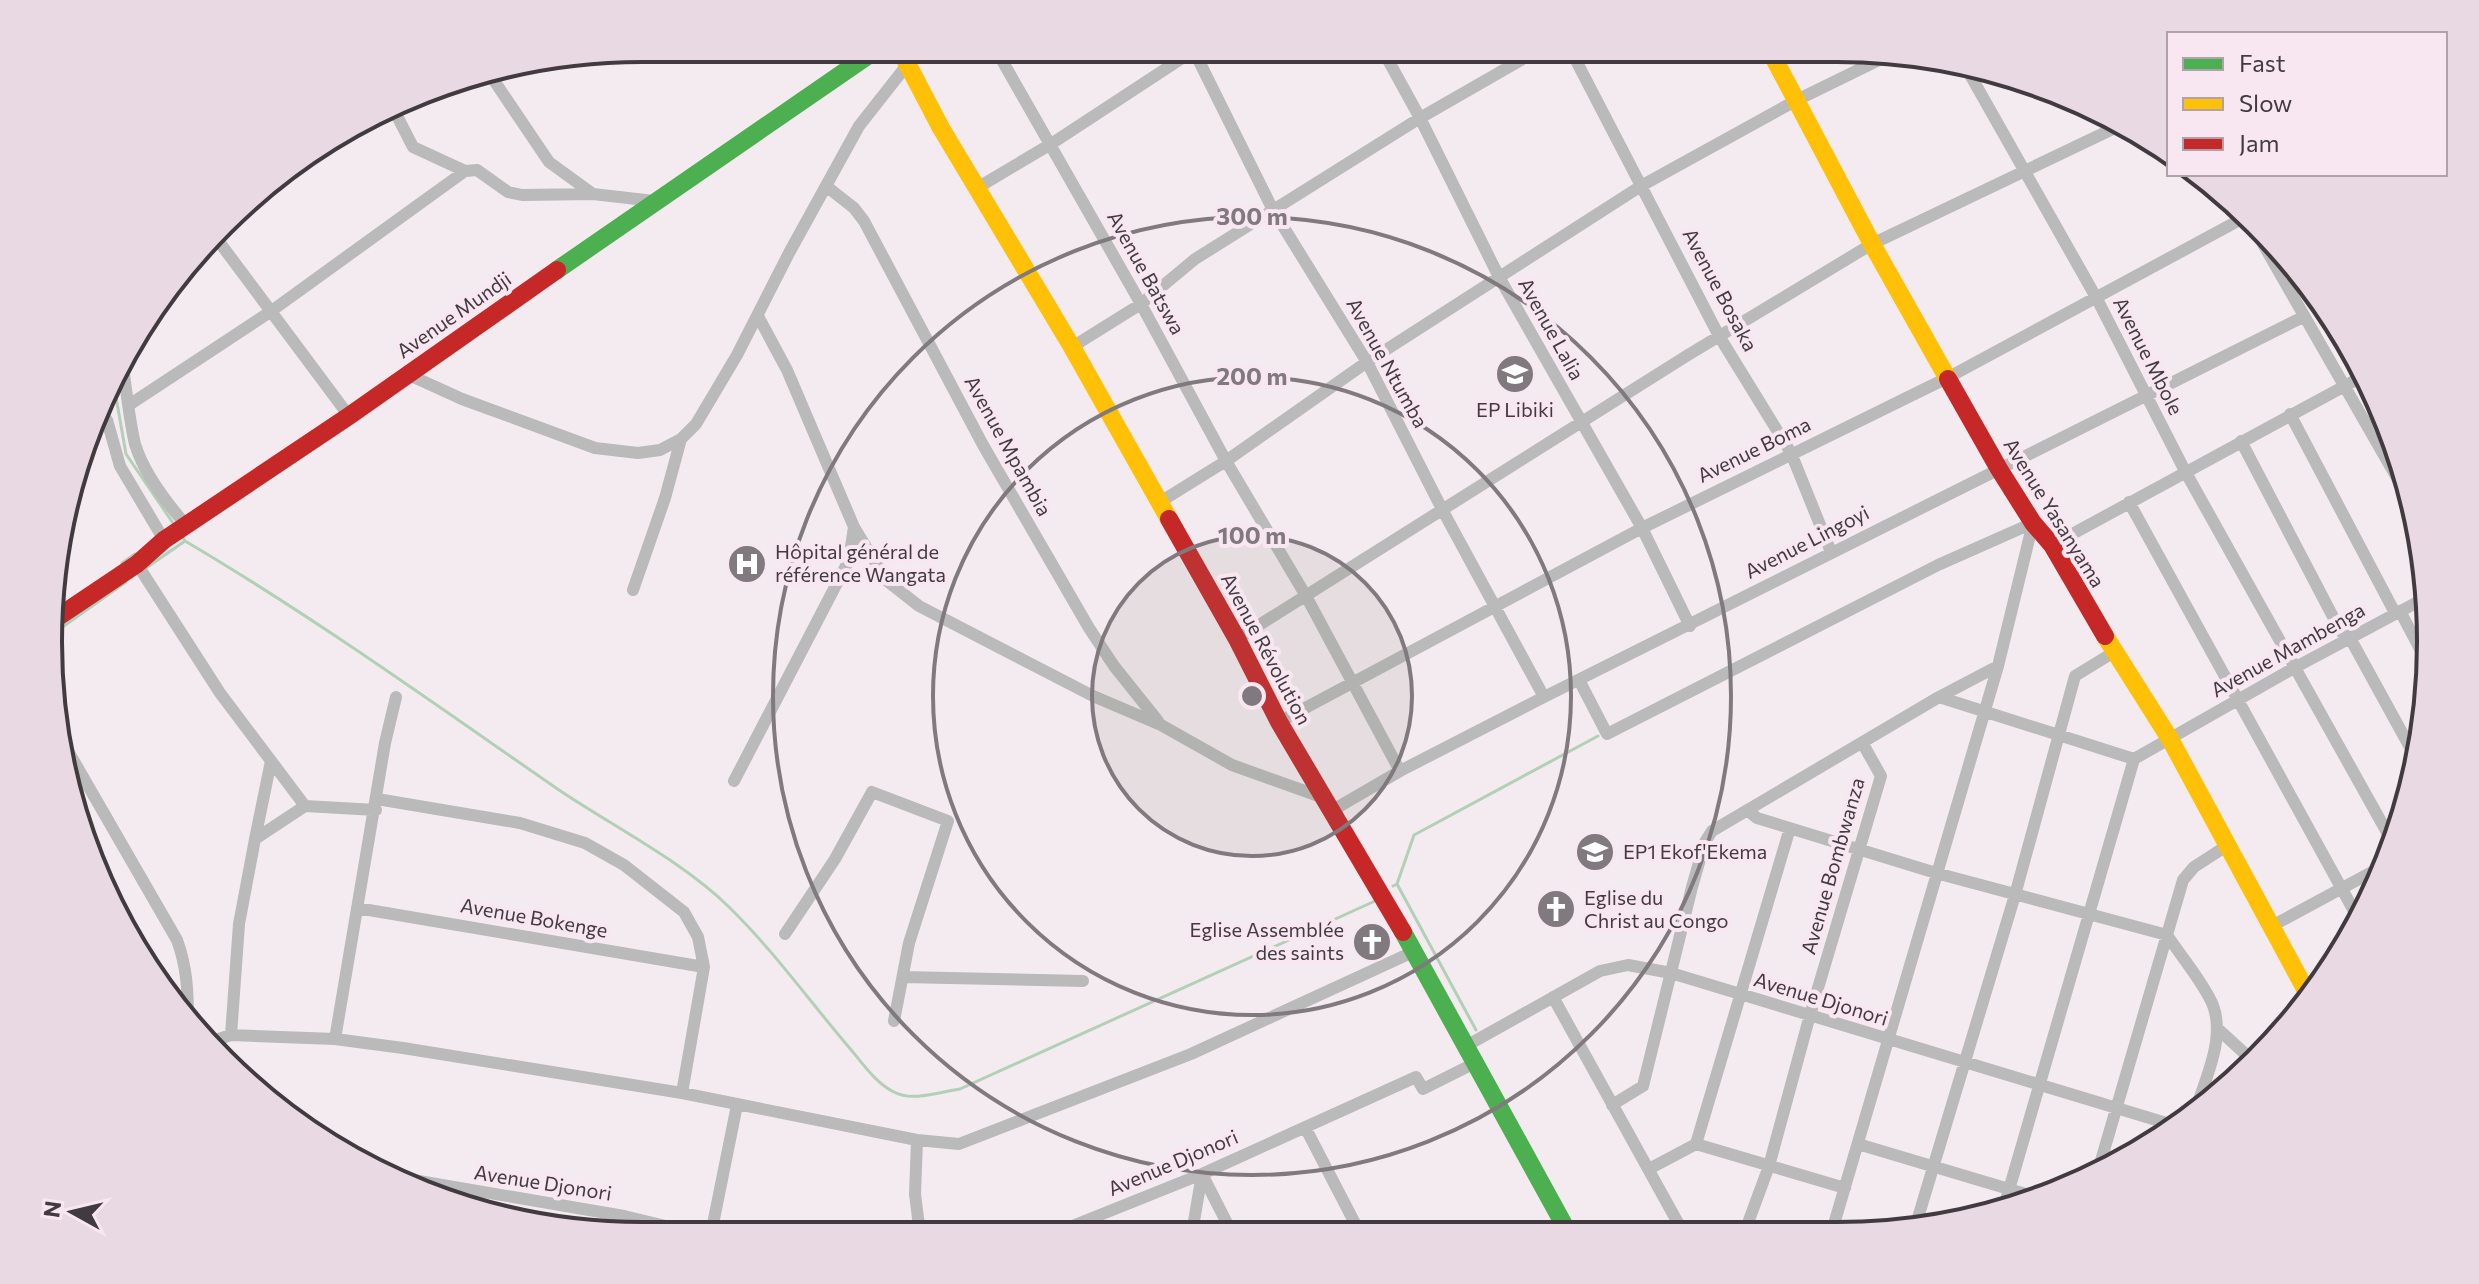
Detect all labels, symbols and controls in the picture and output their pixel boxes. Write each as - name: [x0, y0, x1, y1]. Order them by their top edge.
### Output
- legend: [2167, 32, 2447, 176]
- text: Fast: [2239, 48, 2286, 77]
- text: Slow: [2239, 88, 2292, 117]
- text: Jam: [2239, 128, 2279, 157]
- text: 300 m: [1216, 201, 1288, 230]
- street label: Avenue Batswa: [1103, 207, 1191, 338]
- street label: Avenue Bosaka: [1678, 224, 1763, 355]
- street label: Avenue Mundji: [392, 266, 515, 362]
- street label: Avenue Lalia: [1514, 273, 1590, 384]
- street label: Avenue Ntumba: [1342, 293, 1433, 432]
- street label: Avenue Mbole: [2109, 293, 2189, 418]
- school or university icon: EP Libiki: [1494, 353, 1536, 395]
- text: 200 m: [1217, 361, 1287, 390]
- street label: Avenue Mpambia: [960, 371, 1057, 520]
- place label: EP Libiki: [1476, 397, 1554, 421]
- street label: Avenue Boma: [1693, 411, 1814, 487]
- street label: Avenue Yasanyama: [1999, 433, 2110, 591]
- street label: Avenue Lingoyi: [1740, 499, 1873, 583]
- text: 100 m: [1218, 520, 1286, 549]
- place label: Hôpital général de référence Wangata: [775, 539, 946, 586]
- hospital icon: Hôpital général de référence Wangata: [726, 543, 768, 585]
- street label: Avenue Révolution: [1217, 569, 1317, 729]
- street label: Avenue Mambenga: [2206, 597, 2369, 701]
- centre of rings: [1238, 682, 1266, 710]
- street label: Avenue Bombwanza: [1795, 775, 1869, 957]
- school or university icon: EP1 Ekof'Ekema: [1574, 831, 1616, 873]
- place label: EP1 Ekof'Ekema: [1623, 839, 1767, 863]
- place label: Eglise du Christ au Congo: [1584, 885, 1729, 932]
- church icon: Eglise du Christ au Congo: [1535, 888, 1577, 930]
- street label: Avenue Bokenge: [459, 892, 610, 942]
- place label: Eglise Assemblée des saints: [1190, 917, 1344, 964]
- church icon: Eglise Assemblée des saints: [1351, 921, 1393, 963]
- street label: Avenue Djonori: [1751, 966, 1891, 1030]
- street label: Avenue Djonori: [1104, 1124, 1241, 1200]
- street label: Avenue Djonori: [473, 1159, 614, 1205]
- north arrow: [32, 1172, 112, 1252]
- text: N: [37, 1199, 66, 1219]

